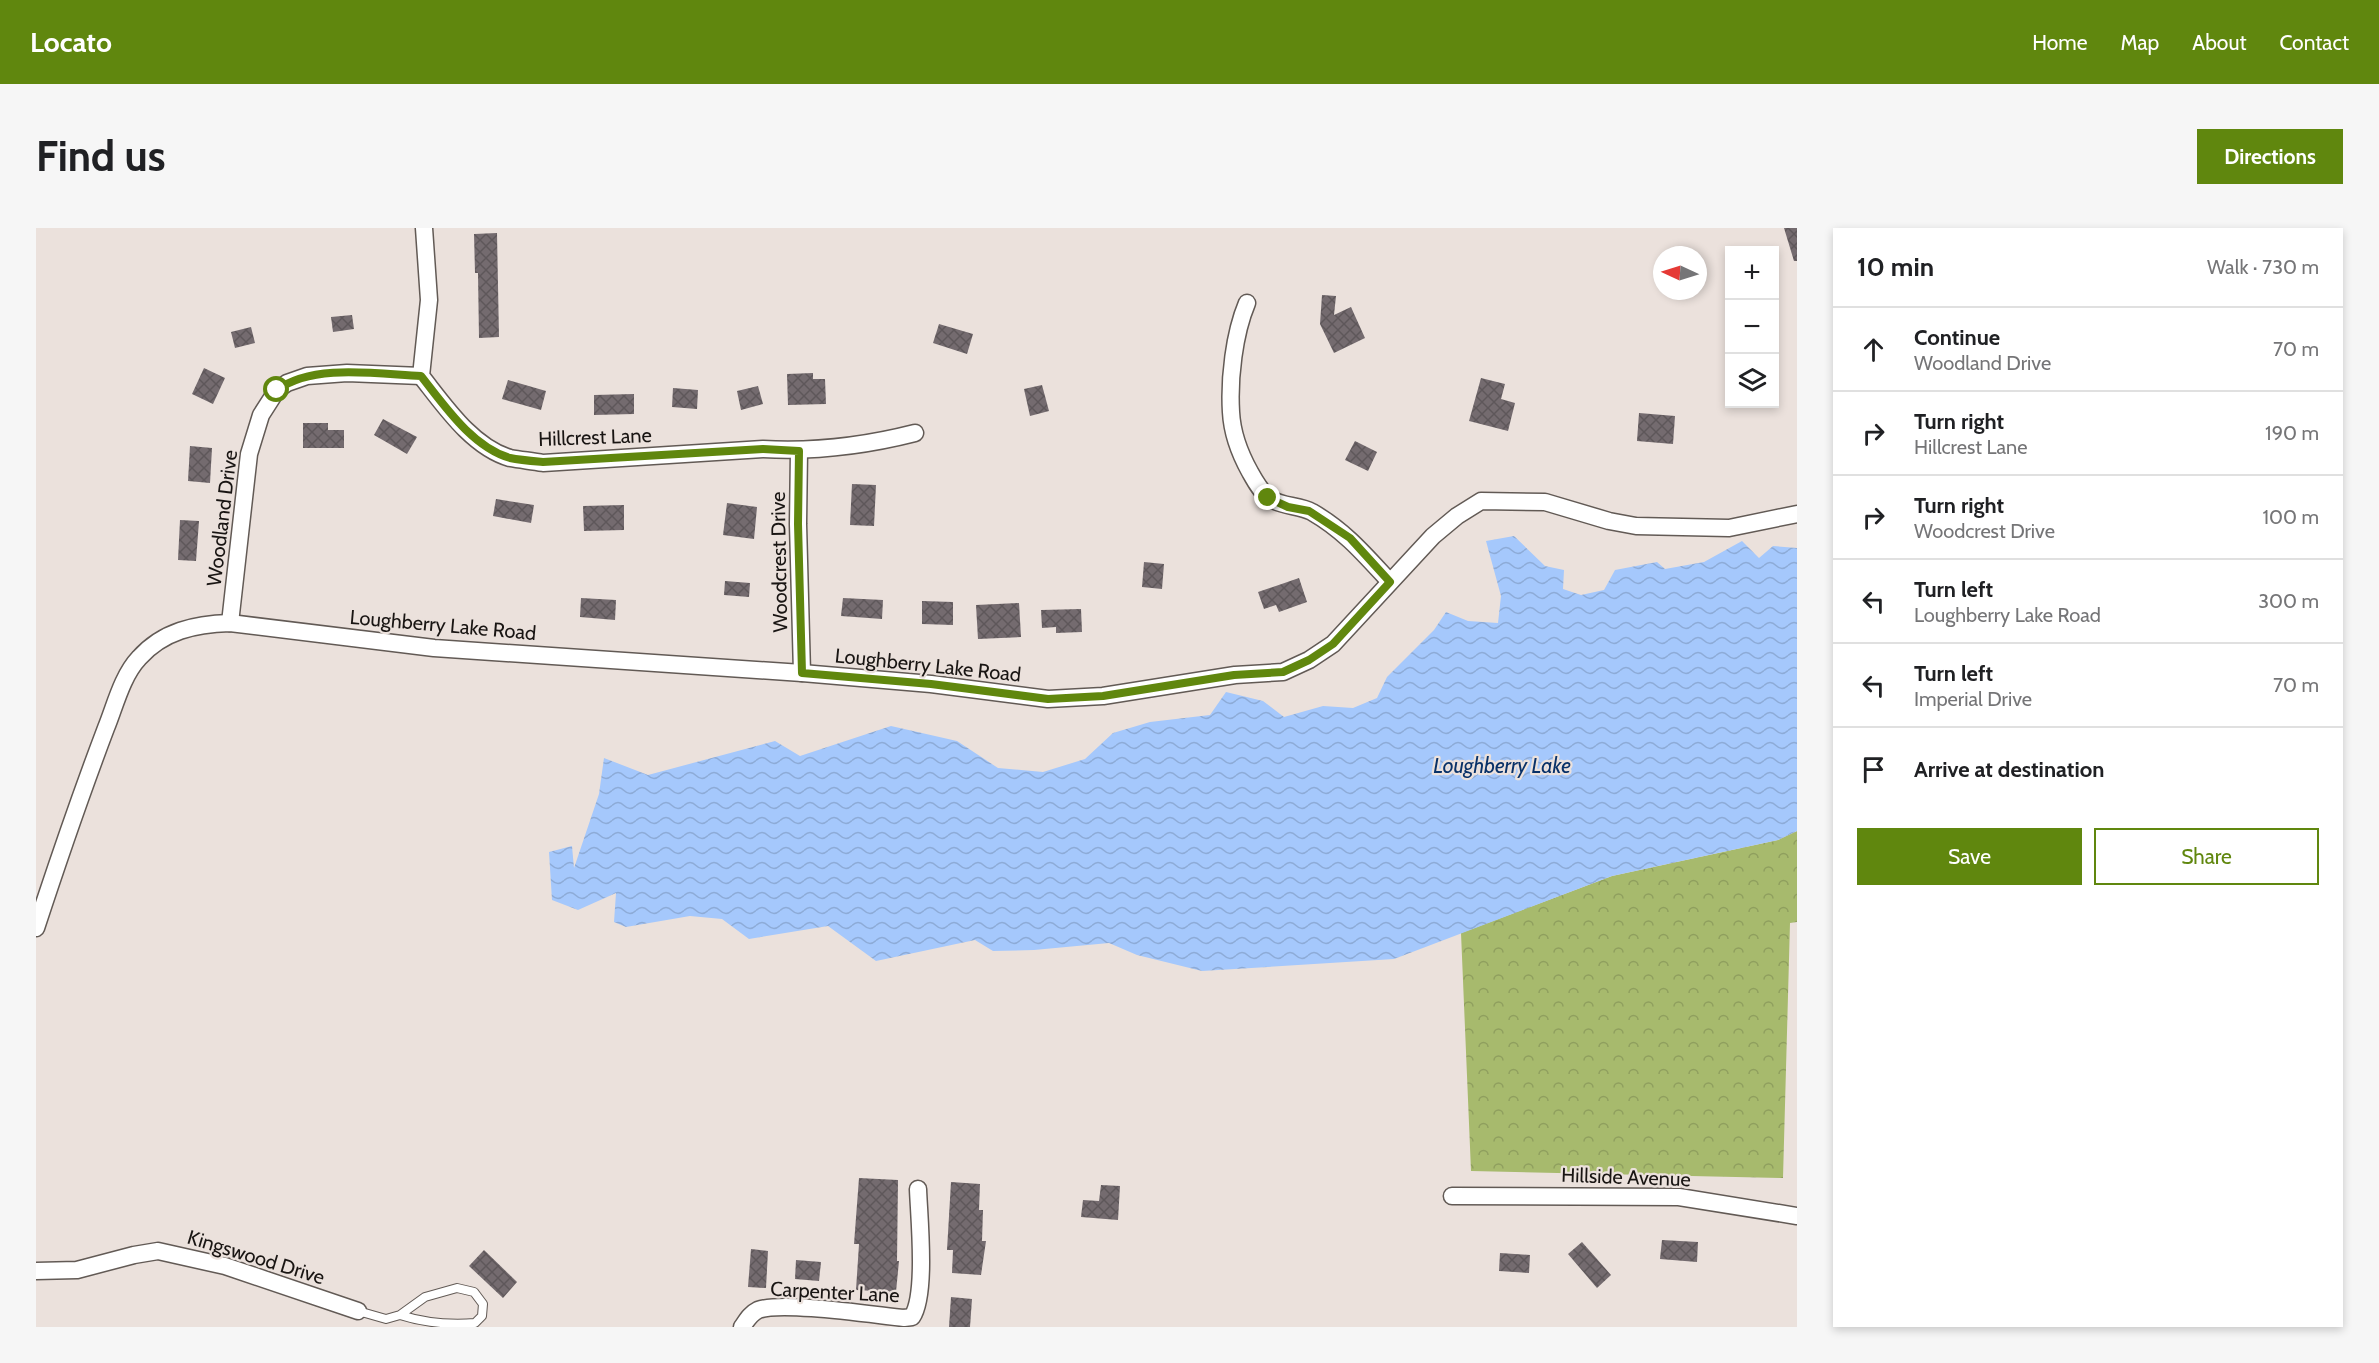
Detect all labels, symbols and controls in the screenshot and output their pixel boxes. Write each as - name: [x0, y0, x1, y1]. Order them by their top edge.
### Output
- text: Locato: [30, 25, 112, 59]
- text: Home: [2032, 30, 2088, 55]
- text: Map: [2121, 30, 2159, 55]
- text: About: [2192, 30, 2246, 55]
- text: Contact: [2279, 30, 2349, 55]
- button: Directions: [2197, 129, 2343, 184]
- text: Find us: [36, 130, 165, 182]
- north arrow: [1653, 246, 1707, 300]
- map controls: [1725, 246, 1779, 408]
- button: +: [1725, 246, 1779, 300]
- text: 10 min: [1857, 251, 1934, 283]
- text: Walk · 730 m: [2207, 255, 2319, 279]
- button: −: [1725, 300, 1779, 354]
- text: Continue: [1914, 324, 2000, 351]
- icon: ahead: [1857, 333, 1890, 366]
- text: 70 m: [2273, 337, 2319, 361]
- text: Woodland Drive: [1914, 351, 2051, 375]
- button: layers: [1725, 354, 1779, 408]
- route start: [263, 376, 289, 402]
- text: Turn right: [1914, 408, 2004, 435]
- icon: right: [1857, 417, 1890, 450]
- text: 190 m: [2265, 421, 2319, 445]
- street label: Hillcrest Lane: [538, 423, 652, 451]
- text: Hillcrest Lane: [1914, 435, 2027, 459]
- street label: Woodland Drive: [202, 448, 242, 588]
- route end: [1254, 484, 1280, 510]
- street label: Woodcrest Drive: [766, 491, 792, 633]
- text: Turn right: [1914, 492, 2004, 519]
- icon: right: [1857, 501, 1890, 534]
- text: 100 m: [2263, 505, 2319, 529]
- text: Woodcrest Drive: [1914, 519, 2055, 543]
- text: Turn left: [1914, 576, 1993, 603]
- icon: left: [1857, 585, 1890, 618]
- text: 300 m: [2258, 589, 2319, 613]
- text: Loughberry Lake Road: [1914, 603, 2101, 627]
- street label: Loughberry Lake Road: [349, 605, 537, 645]
- street label: Loughberry Lake Road: [834, 643, 1022, 687]
- text: Turn left: [1914, 660, 1993, 687]
- icon: left: [1857, 669, 1890, 702]
- text: 70 m: [2273, 673, 2319, 697]
- text: Imperial Drive: [1914, 687, 2032, 711]
- water label: Loughberry Lake: [1433, 753, 1571, 778]
- icon: arrive: [1857, 753, 1890, 786]
- text: Arrive at destination: [1914, 756, 2104, 783]
- button: Save: [1857, 828, 2082, 885]
- button: Share: [2094, 828, 2319, 885]
- street label: Hillside Avenue: [1561, 1163, 1691, 1191]
- street label: Kingswood Drive: [184, 1225, 328, 1289]
- street label: Carpenter Lane: [770, 1277, 900, 1307]

